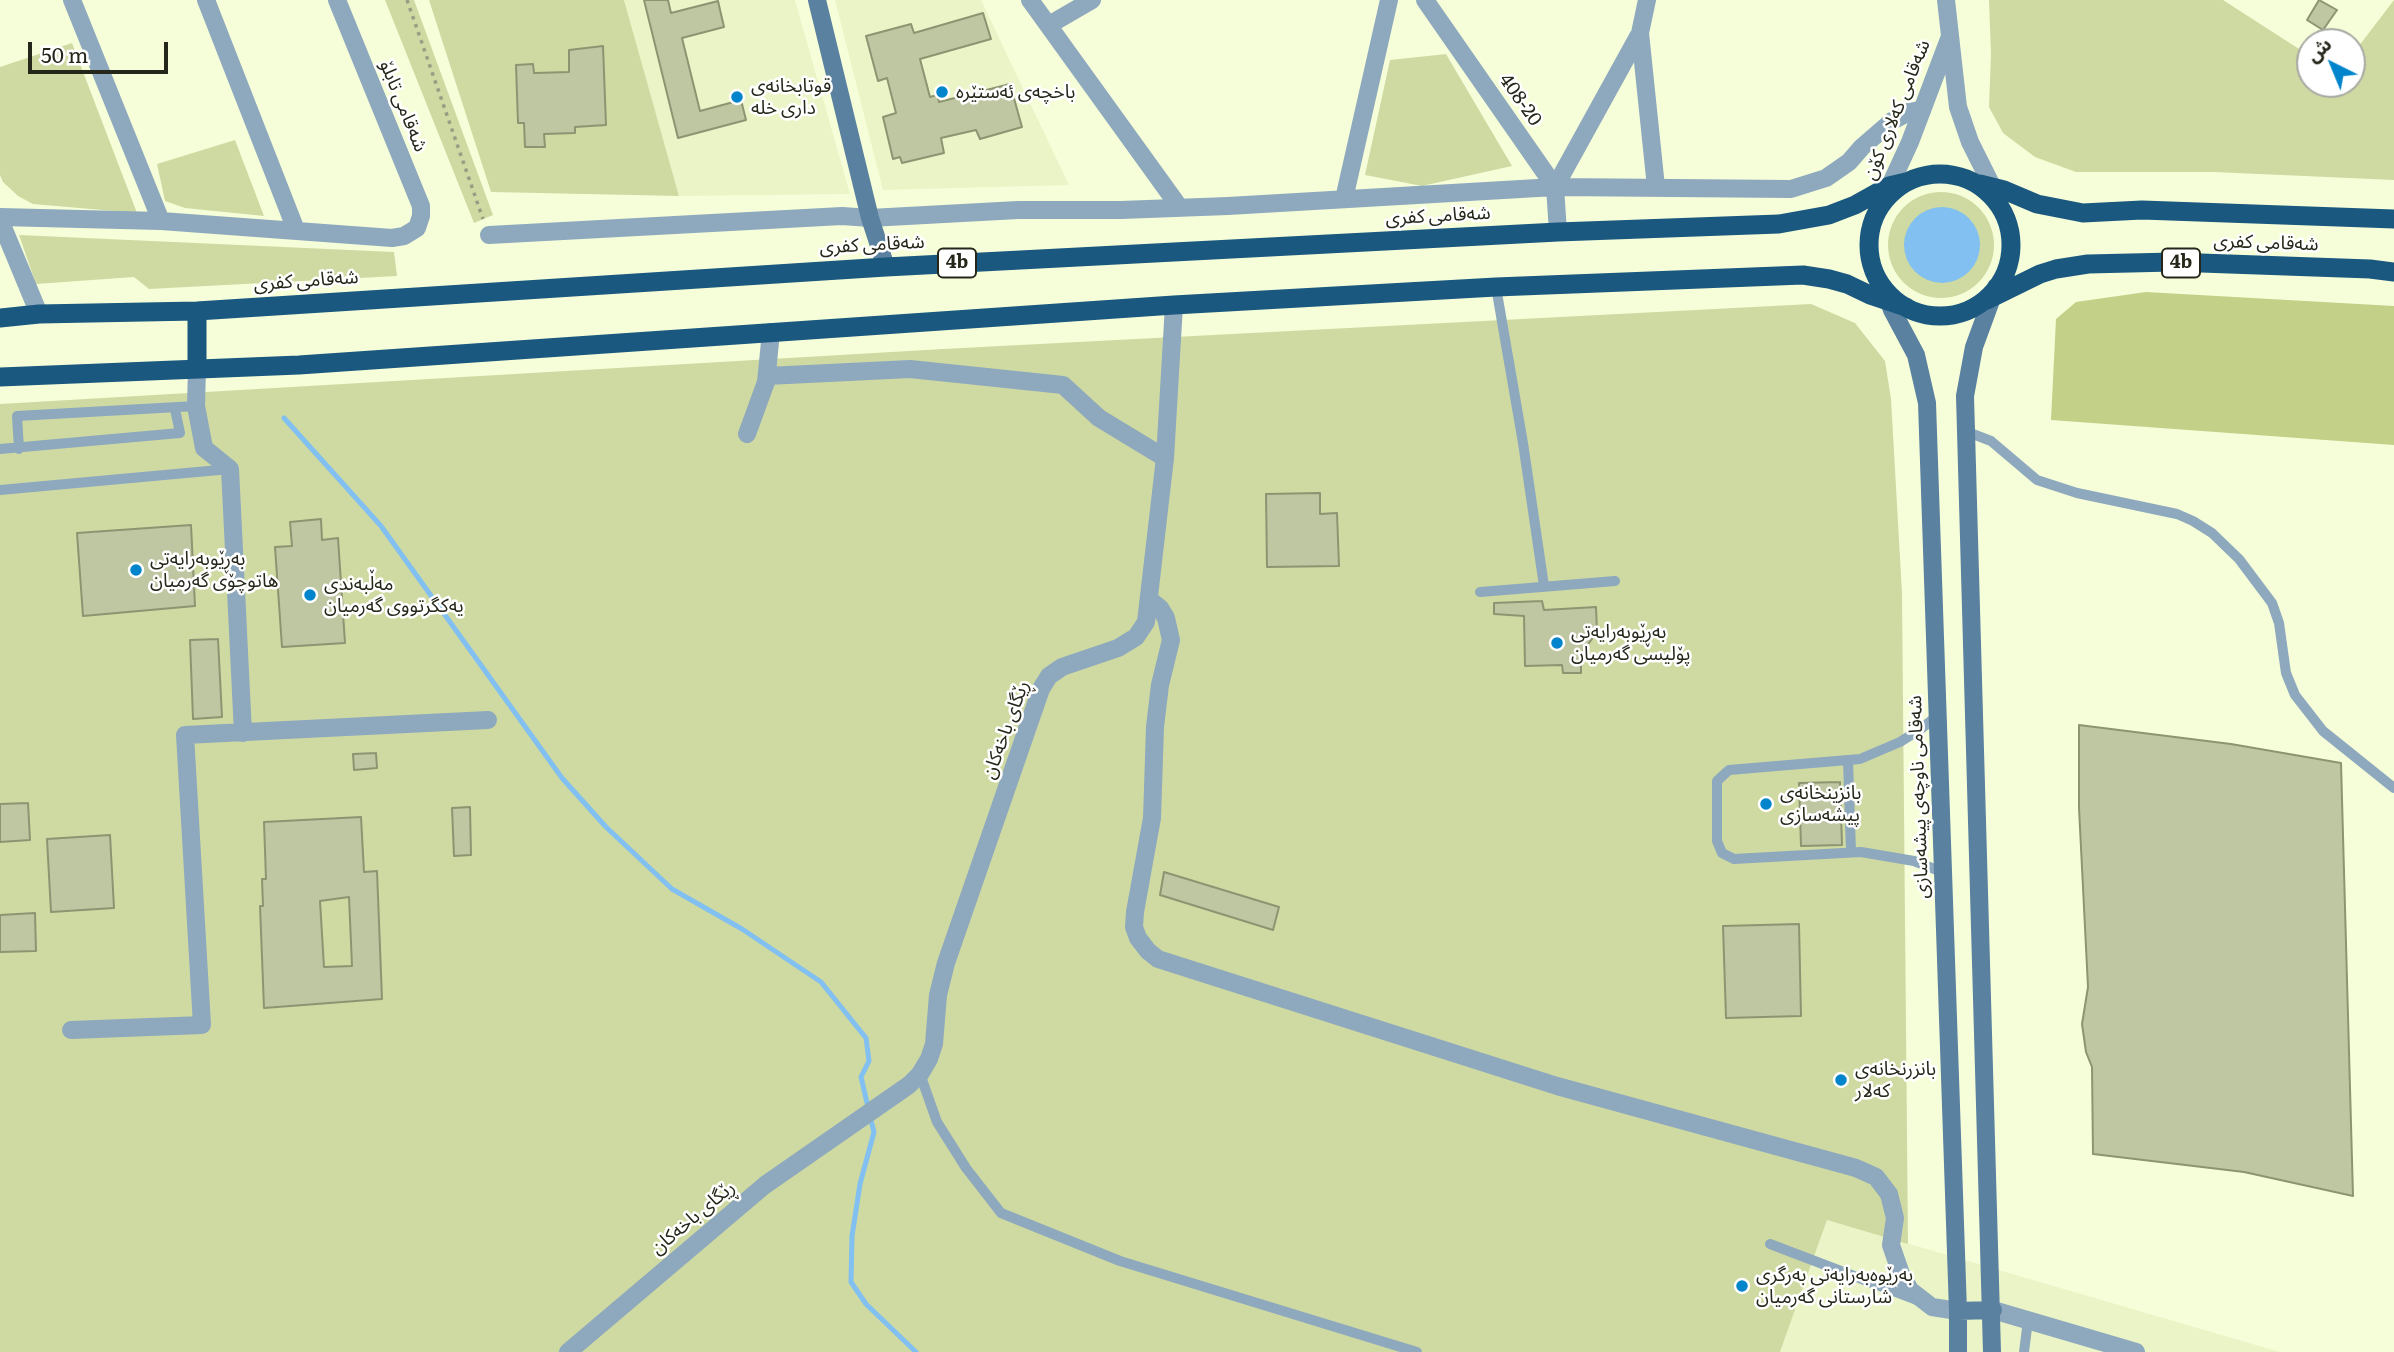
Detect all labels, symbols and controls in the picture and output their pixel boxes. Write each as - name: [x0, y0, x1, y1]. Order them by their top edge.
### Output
- scale bar: [32, 28, 172, 72]
- north arrow: [2296, 28, 2366, 98]
- text: ش: [2299, 30, 2337, 68]
- street label: شەقامی کەلاری کۆن: [1859, 37, 1935, 183]
- text: 50 m: [41, 38, 88, 69]
- street label: شەقامی تابلۆ: [374, 57, 432, 155]
- street label: 408-20: [1494, 70, 1546, 130]
- place label: قوتابخانەی داری خلە: [751, 75, 831, 119]
- place label: باخچەی ئەستێرە: [956, 81, 1075, 103]
- marker: باخچەی ئەستێرە: [934, 84, 950, 100]
- marker: قوتابخانەی داری خلە: [729, 89, 745, 105]
- street label: شەقامی کفری: [1385, 202, 1491, 230]
- street label: شەقامی کفری: [2213, 230, 2319, 256]
- street label: شەقامی کفری: [819, 231, 925, 259]
- road number: 4b: [938, 248, 976, 278]
- road number: 4b: [2162, 248, 2200, 278]
- street label: شەقامی کفری: [253, 266, 359, 296]
- place label: بەڕێوبەرایەتی هاتوچۆی گەرمیان: [150, 548, 278, 592]
- marker: بەڕێوبەرایەتی هاتوچۆی گەرمیان: [128, 562, 144, 578]
- place label: مەڵبەندی یەکگرتووی گەرمیان: [324, 573, 464, 617]
- marker: مەڵبەندی یەکگرتووی گەرمیان: [302, 587, 318, 603]
- place label: بەڕێوبەرایەتی پۆلیسی گەرمیان: [1571, 621, 1690, 665]
- marker: بەڕێوبەرایەتی پۆلیسی گەرمیان: [1549, 635, 1565, 651]
- street label: ڕێگای باخەکان: [978, 678, 1034, 782]
- street label: شەقامی ناوچەی پیشەسازی: [1904, 695, 1934, 899]
- place label: بانزینخانەی پیشەسازی: [1780, 782, 1861, 826]
- marker: بانزینخانەی پیشەسازی: [1758, 796, 1774, 812]
- place label: بانزرنخانەی کەلار: [1855, 1058, 1936, 1102]
- marker: بانزرنخانەی کەلار: [1833, 1072, 1849, 1088]
- street label: ڕێگای باخەکان: [646, 1176, 740, 1260]
- place label: بەرێوەبەرایەتی بەرگری شارستانی گەرمیان: [1756, 1264, 1913, 1308]
- marker: بەرێوەبەرایەتی بەرگری شارستانی گەرمیان: [1734, 1278, 1750, 1294]

